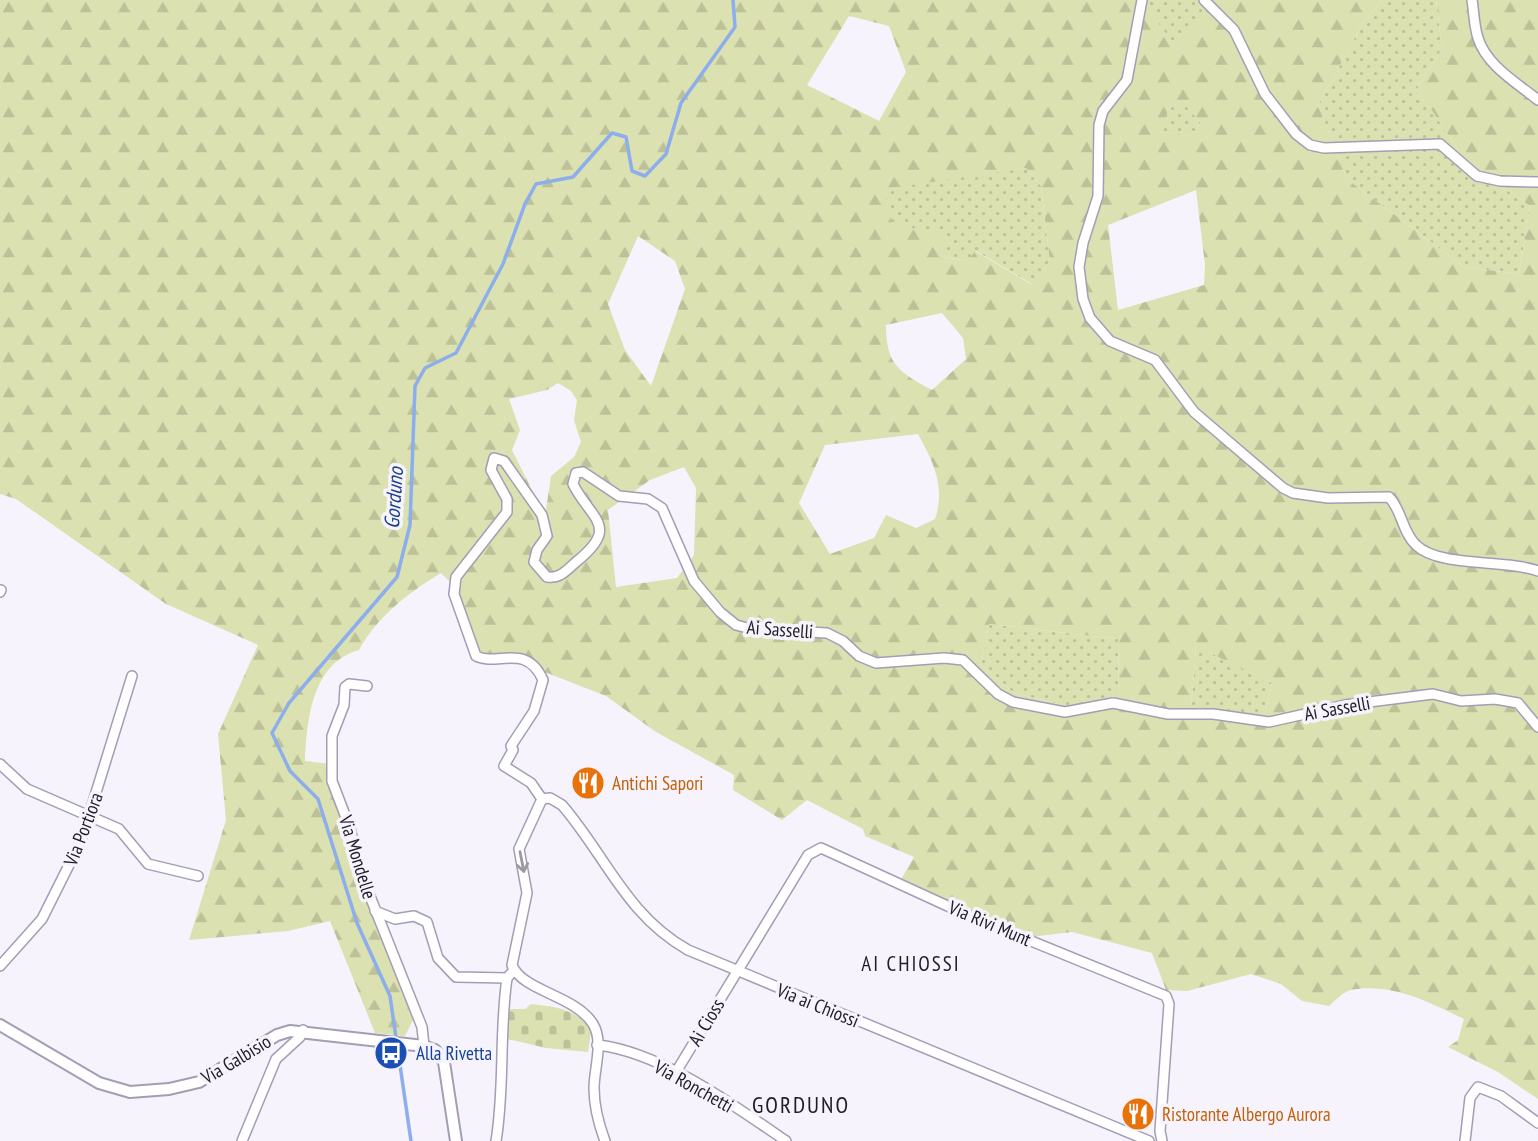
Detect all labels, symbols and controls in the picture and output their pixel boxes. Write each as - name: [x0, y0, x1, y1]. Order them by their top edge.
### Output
- water label: Gorduno: [378, 464, 409, 530]
- street label: Ai Sasselli: [746, 615, 814, 643]
- street label: Ai Sasselli: [1302, 690, 1372, 726]
- restaurant icon: Antichi Sapori: [569, 764, 607, 802]
- place label: Antichi Sapori: [612, 771, 704, 795]
- street label: Via Portiora: [58, 789, 108, 870]
- street label: Via Mondelle: [334, 811, 382, 902]
- one-way arrow: [515, 850, 529, 873]
- street label: Via Rivi Munt: [944, 895, 1036, 951]
- district label: AI CHIOSSI: [861, 950, 961, 977]
- street label: Via ai Chiossi: [772, 977, 863, 1032]
- street label: Ai Cioss: [683, 994, 729, 1050]
- street label: Via Galbisio: [196, 1029, 275, 1090]
- bus stop icon: Alla Rivetta: [372, 1034, 410, 1072]
- place label: Alla Rivetta: [416, 1041, 492, 1065]
- street label: Via Ronchetti: [649, 1054, 738, 1118]
- district label: GORDUNO: [752, 1090, 850, 1119]
- restaurant icon: Ristorante Albergo Aurora: [1119, 1095, 1157, 1133]
- place label: Ristorante Albergo Aurora: [1162, 1102, 1331, 1126]

